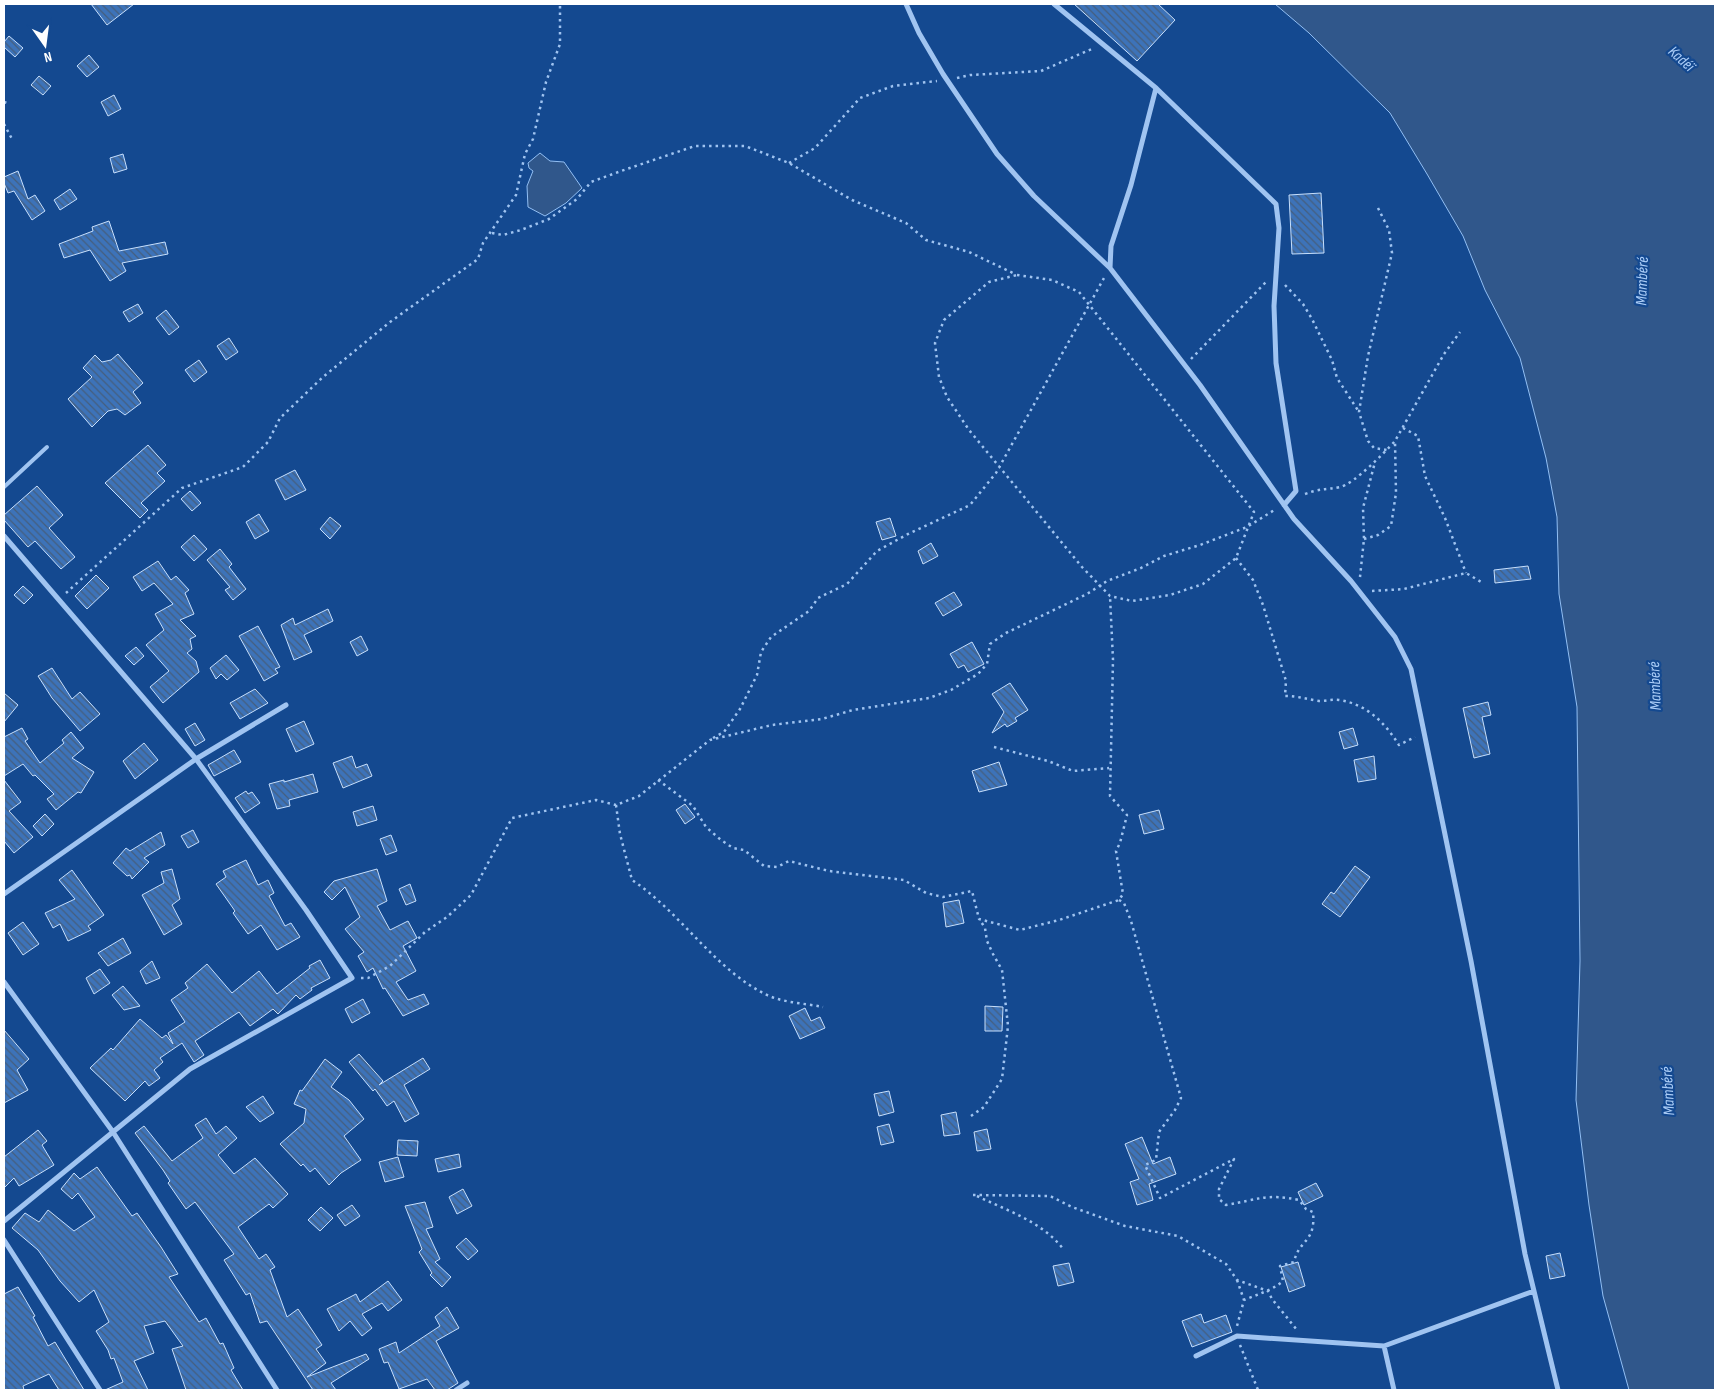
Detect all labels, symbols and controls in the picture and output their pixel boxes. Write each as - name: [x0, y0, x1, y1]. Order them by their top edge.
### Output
- north arrow: [20, 20, 70, 70]
- water label: Kadéï: [1664, 42, 1700, 77]
- text: N: [42, 48, 54, 66]
- water label: Mambéré: [1632, 256, 1653, 306]
- water label: Mambéré: [1645, 661, 1666, 711]
- water label: Mambéré: [1658, 1066, 1679, 1116]

